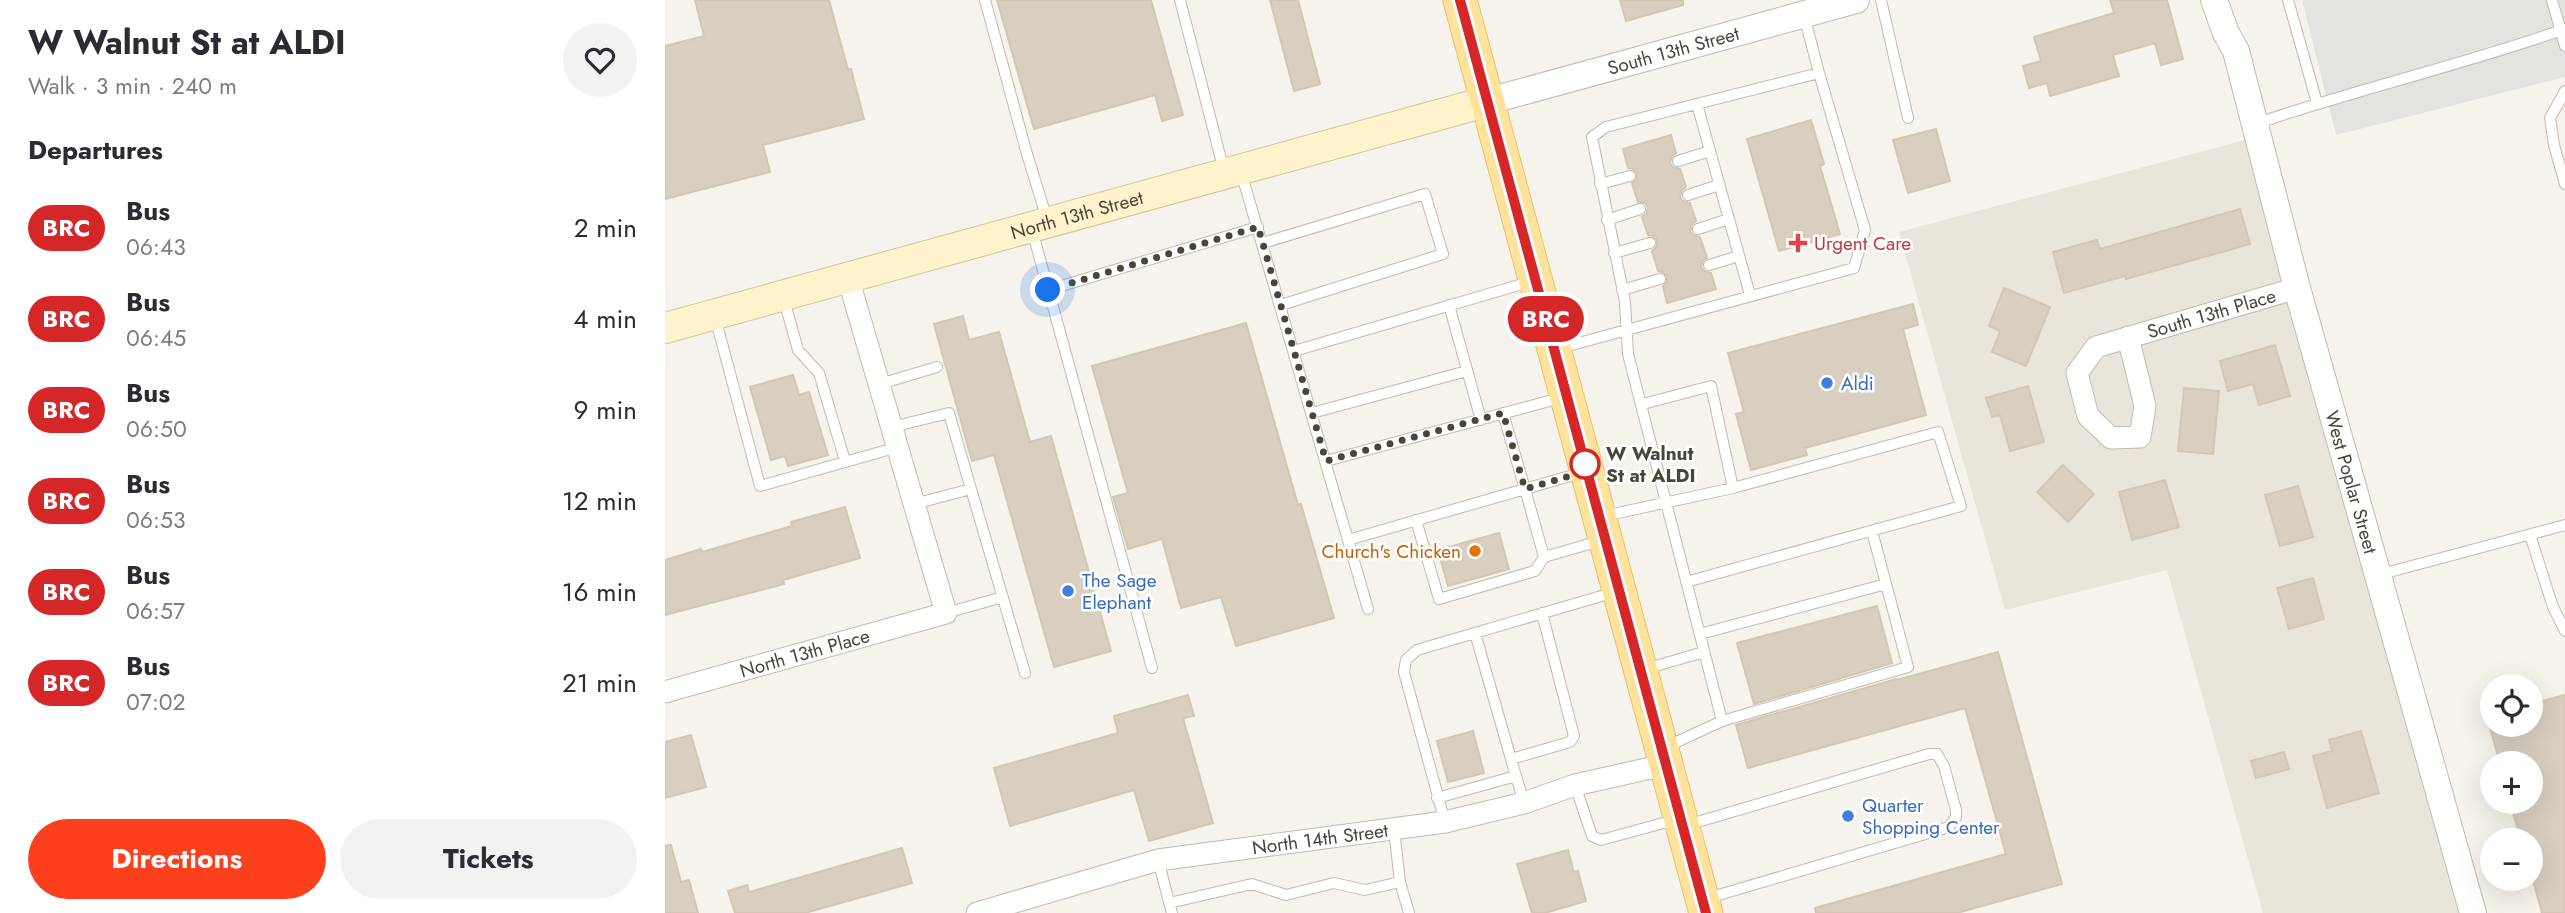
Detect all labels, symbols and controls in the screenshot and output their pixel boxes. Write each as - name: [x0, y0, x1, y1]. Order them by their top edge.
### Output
- text: W Walnut St at ALDI: [28, 19, 346, 66]
- street label: South 13th Street: [1604, 20, 1743, 82]
- button: heart: [563, 23, 637, 97]
- text: Walk · 3 min · 240 m: [28, 69, 237, 103]
- text: Departures: [28, 131, 163, 169]
- street label: North 13th Street: [1007, 184, 1147, 246]
- text: Bus: [126, 192, 170, 230]
- text: 2 min: [574, 209, 637, 247]
- text: BRC: [42, 210, 91, 245]
- text: 06:43: [126, 230, 186, 264]
- place label: Urgent Care: [1814, 230, 1911, 257]
- marker: Urgent Care: [1788, 233, 1808, 253]
- your location: [1030, 272, 1065, 307]
- street label: South 13th Place: [2144, 282, 2279, 345]
- text: Bus: [126, 283, 170, 321]
- line badge: BRC: [1506, 296, 1586, 342]
- text: 4 min: [573, 300, 637, 338]
- text: BRC: [42, 301, 91, 336]
- text: BRC: [1522, 301, 1570, 336]
- text: 06:45: [126, 321, 186, 355]
- place label: Aldi: [1841, 370, 1874, 397]
- text: Bus: [126, 374, 170, 412]
- marker: Aldi: [1819, 375, 1835, 391]
- text: 9 min: [574, 391, 637, 429]
- text: BRC: [42, 392, 91, 427]
- street label: West Poplar Street: [2318, 408, 2384, 557]
- text: 06:50: [126, 412, 187, 446]
- place label: W Walnut St at ALDI: [1606, 440, 1696, 489]
- marker: W Walnut St at ALDI: [1570, 449, 1600, 479]
- text: Bus: [126, 465, 170, 503]
- text: 12 min: [562, 482, 637, 520]
- text: BRC: [42, 483, 91, 518]
- text: 06:53: [126, 503, 185, 537]
- place label: Church's Chicken: [1322, 538, 1461, 565]
- marker: Church's Chicken: [1467, 543, 1483, 559]
- text: Bus: [126, 556, 170, 594]
- place label: The Sage Elephant: [1082, 567, 1157, 616]
- text: 16 min: [562, 573, 637, 611]
- text: BRC: [42, 574, 91, 609]
- marker: The Sage Elephant: [1060, 583, 1076, 599]
- text: 06:57: [126, 594, 185, 628]
- street label: North 13th Place: [737, 622, 873, 684]
- text: Bus: [126, 647, 170, 685]
- text: 21 min: [562, 664, 637, 702]
- text: BRC: [42, 665, 91, 700]
- map controls: [2480, 674, 2543, 891]
- button: locate: [2480, 674, 2543, 737]
- text: 07:02: [126, 685, 186, 719]
- button: +: [2480, 751, 2543, 814]
- place label: Quarter Shopping Center: [1862, 792, 2000, 841]
- marker: Quarter Shopping Center: [1840, 808, 1856, 824]
- street label: North 14th Street: [1250, 817, 1390, 861]
- button: Directions: [28, 819, 326, 899]
- button: Tickets: [340, 819, 637, 899]
- button: −: [2480, 828, 2543, 891]

